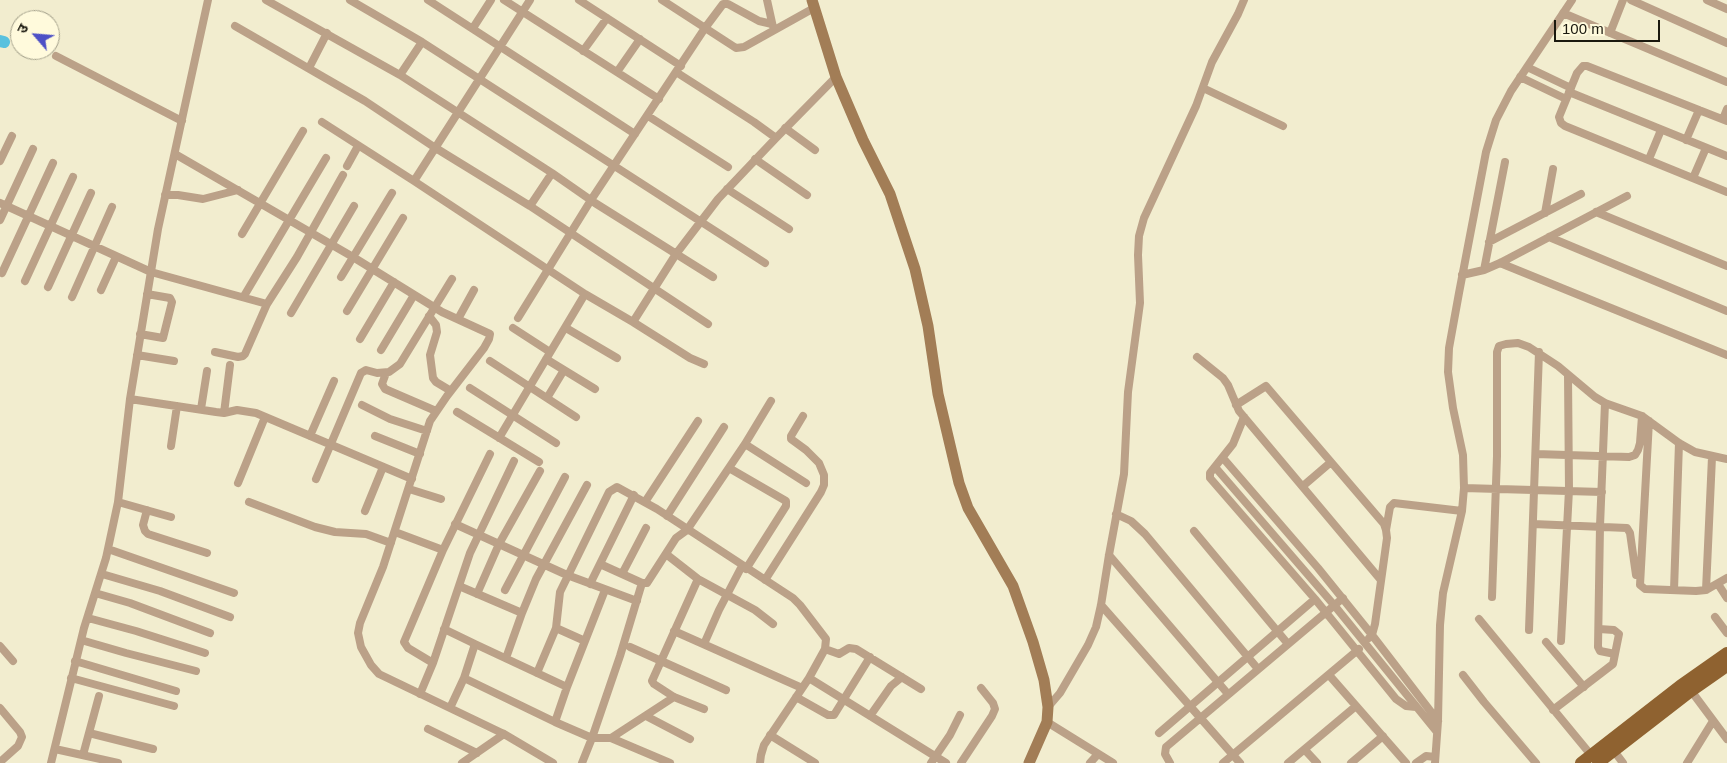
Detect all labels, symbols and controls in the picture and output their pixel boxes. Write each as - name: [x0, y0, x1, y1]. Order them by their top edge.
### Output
- north arrow: [10, 10, 60, 60]
- scale bar: [1557, 10, 1663, 42]
- text: 100 m: [1562, 20, 1604, 37]
- text: उ: [14, 21, 32, 36]

